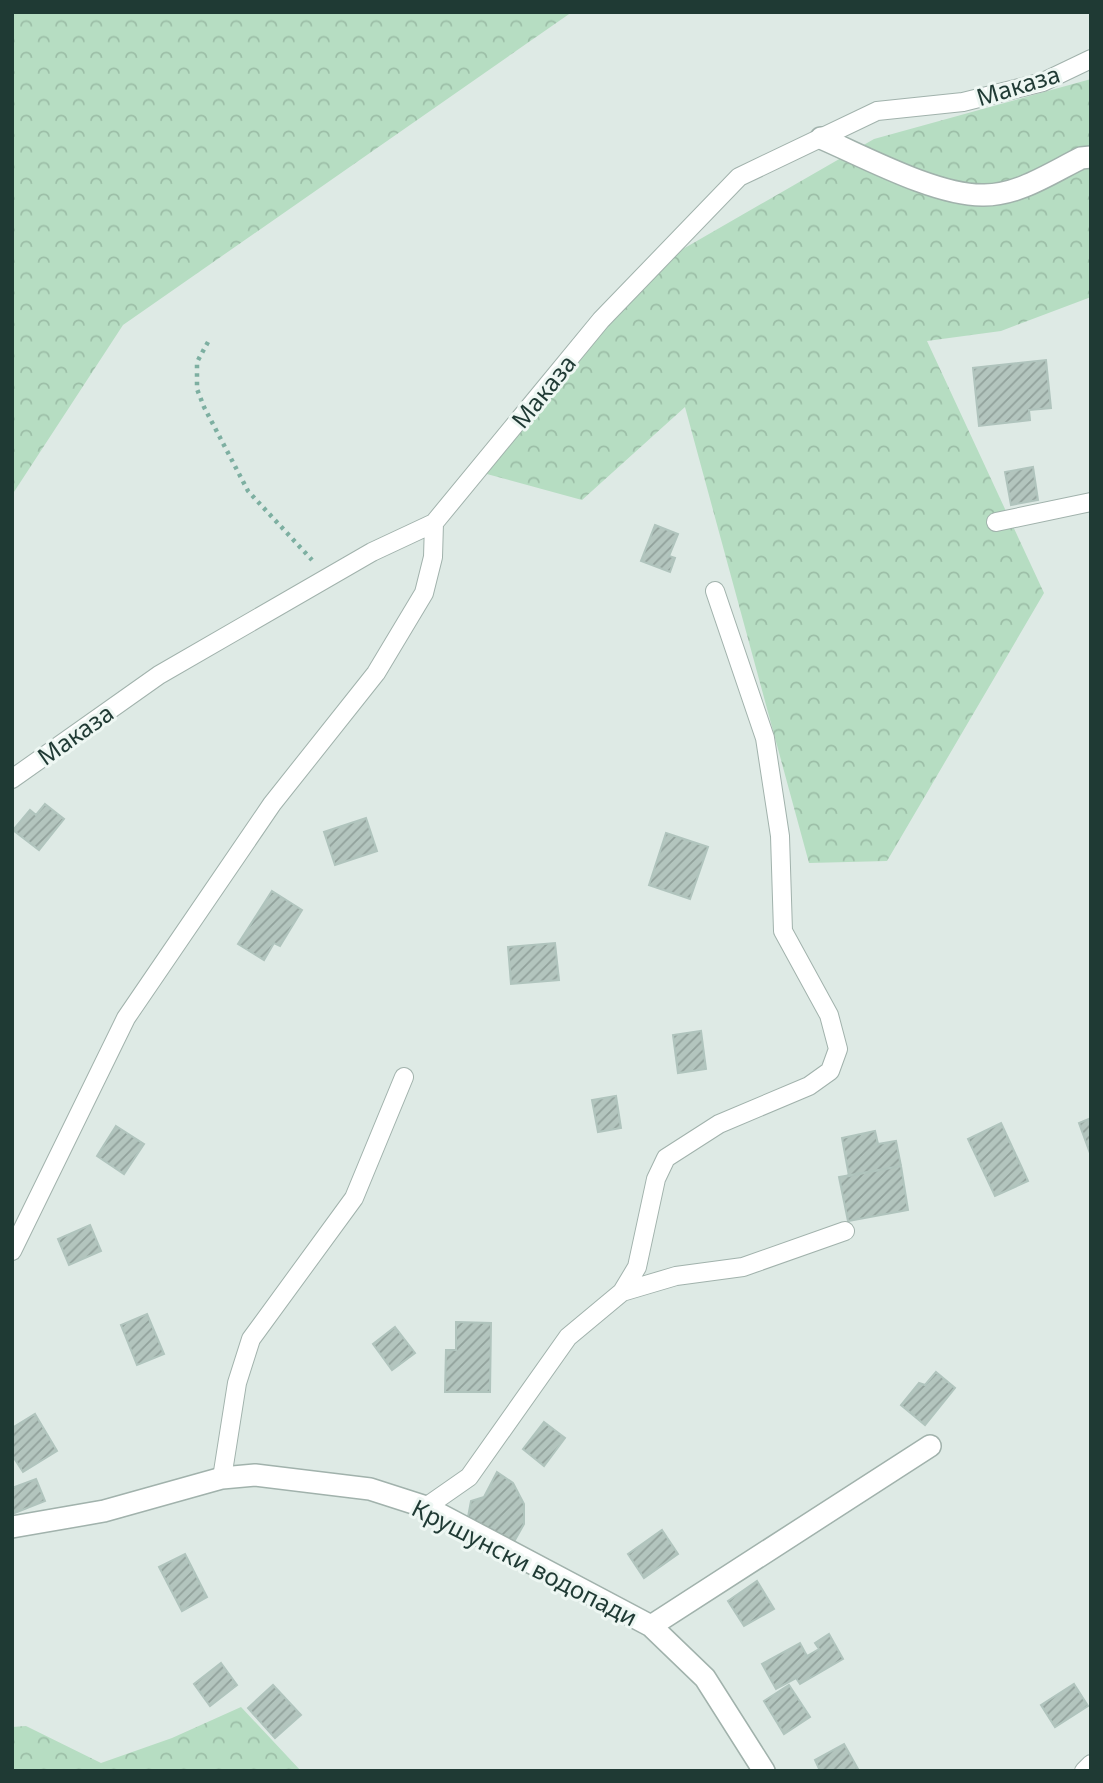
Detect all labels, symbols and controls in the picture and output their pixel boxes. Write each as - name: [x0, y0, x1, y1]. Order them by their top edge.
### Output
- street label: Маказа: [972, 57, 1064, 113]
- street label: Маказа: [503, 347, 583, 435]
- street label: Маказа: [30, 696, 120, 772]
- street label: Крушунски водопади: [407, 1491, 643, 1633]

